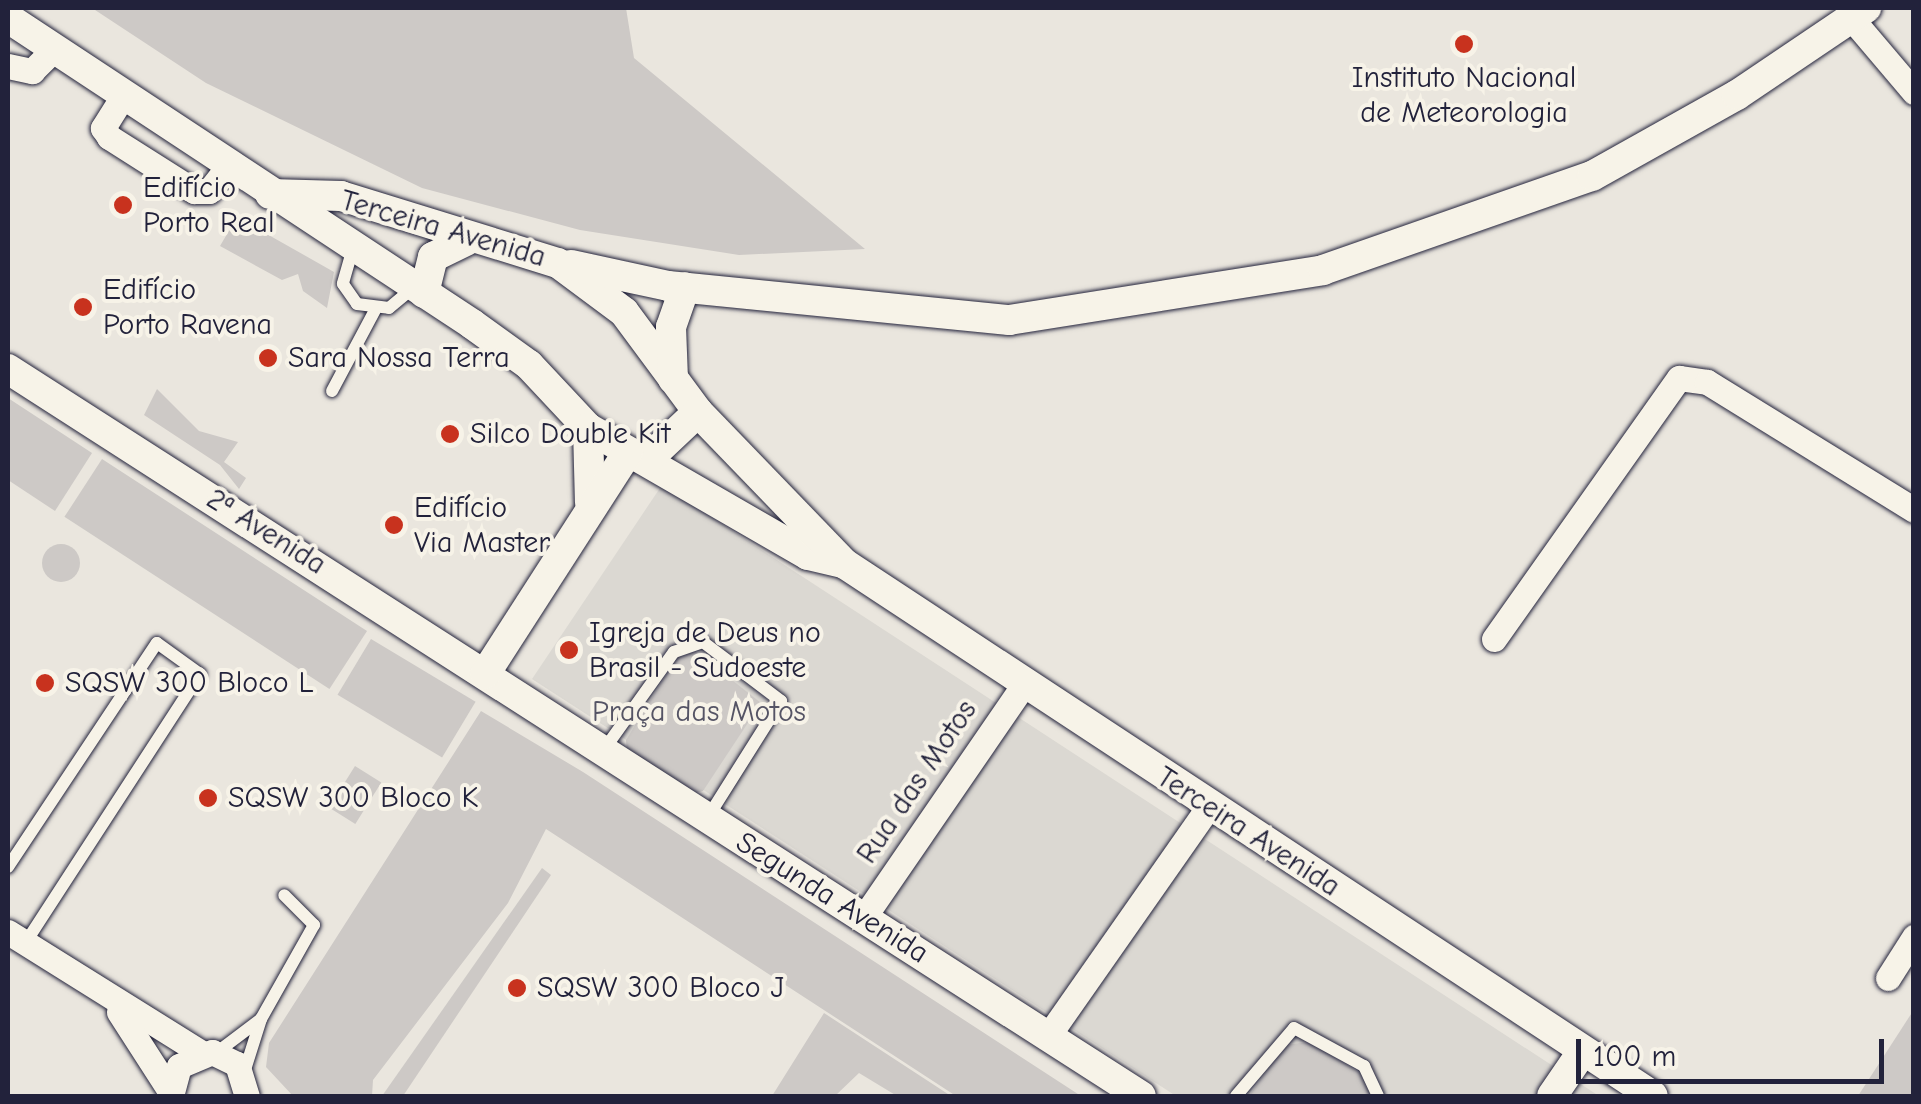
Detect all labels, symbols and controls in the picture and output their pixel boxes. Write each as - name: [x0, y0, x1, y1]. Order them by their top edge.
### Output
- marker: Instituto Nacional de Meteorologia: [1453, 33, 1475, 55]
- place label: Instituto Nacional de Meteorologia: [1352, 60, 1576, 130]
- place label: Edifício Porto Real: [143, 170, 275, 240]
- street label: Terceira Avenida: [336, 183, 550, 275]
- marker: Edifício Porto Real: [112, 194, 134, 216]
- place label: Edifício Porto Ravena: [103, 272, 272, 342]
- marker: Edifício Porto Ravena: [72, 296, 94, 318]
- place label: Sara Nossa Terra: [288, 340, 510, 376]
- marker: Sara Nossa Terra: [257, 347, 279, 369]
- place label: Silco Double Kit: [470, 416, 670, 452]
- marker: Silco Double Kit: [439, 423, 461, 445]
- street label: 2ª Avenida: [200, 481, 332, 583]
- place label: Edifício Via Master: [414, 490, 550, 560]
- marker: Edifício Via Master: [383, 514, 405, 536]
- place label: Igreja de Deus no Brasil - Sudoeste: [589, 615, 821, 686]
- marker: Igreja de Deus no Brasil - Sudoeste: [558, 639, 580, 661]
- place label: SQSW 300 Bloco L: [65, 665, 314, 701]
- marker: SQSW 300 Bloco L: [34, 672, 56, 694]
- park label: Praça das Motos: [592, 694, 806, 730]
- street label: Rua das Motos: [849, 694, 985, 870]
- street label: Terceira Avenida: [1149, 759, 1347, 905]
- place label: SQSW 300 Bloco K: [228, 780, 478, 816]
- marker: SQSW 300 Bloco K: [197, 787, 219, 809]
- street label: Segunda Avenida: [729, 824, 935, 972]
- place label: SQSW 300 Bloco J: [537, 970, 784, 1006]
- marker: SQSW 300 Bloco J: [506, 977, 528, 999]
- scale bar: [1581, 1019, 1888, 1081]
- text: 100 m: [1593, 1039, 1676, 1074]

